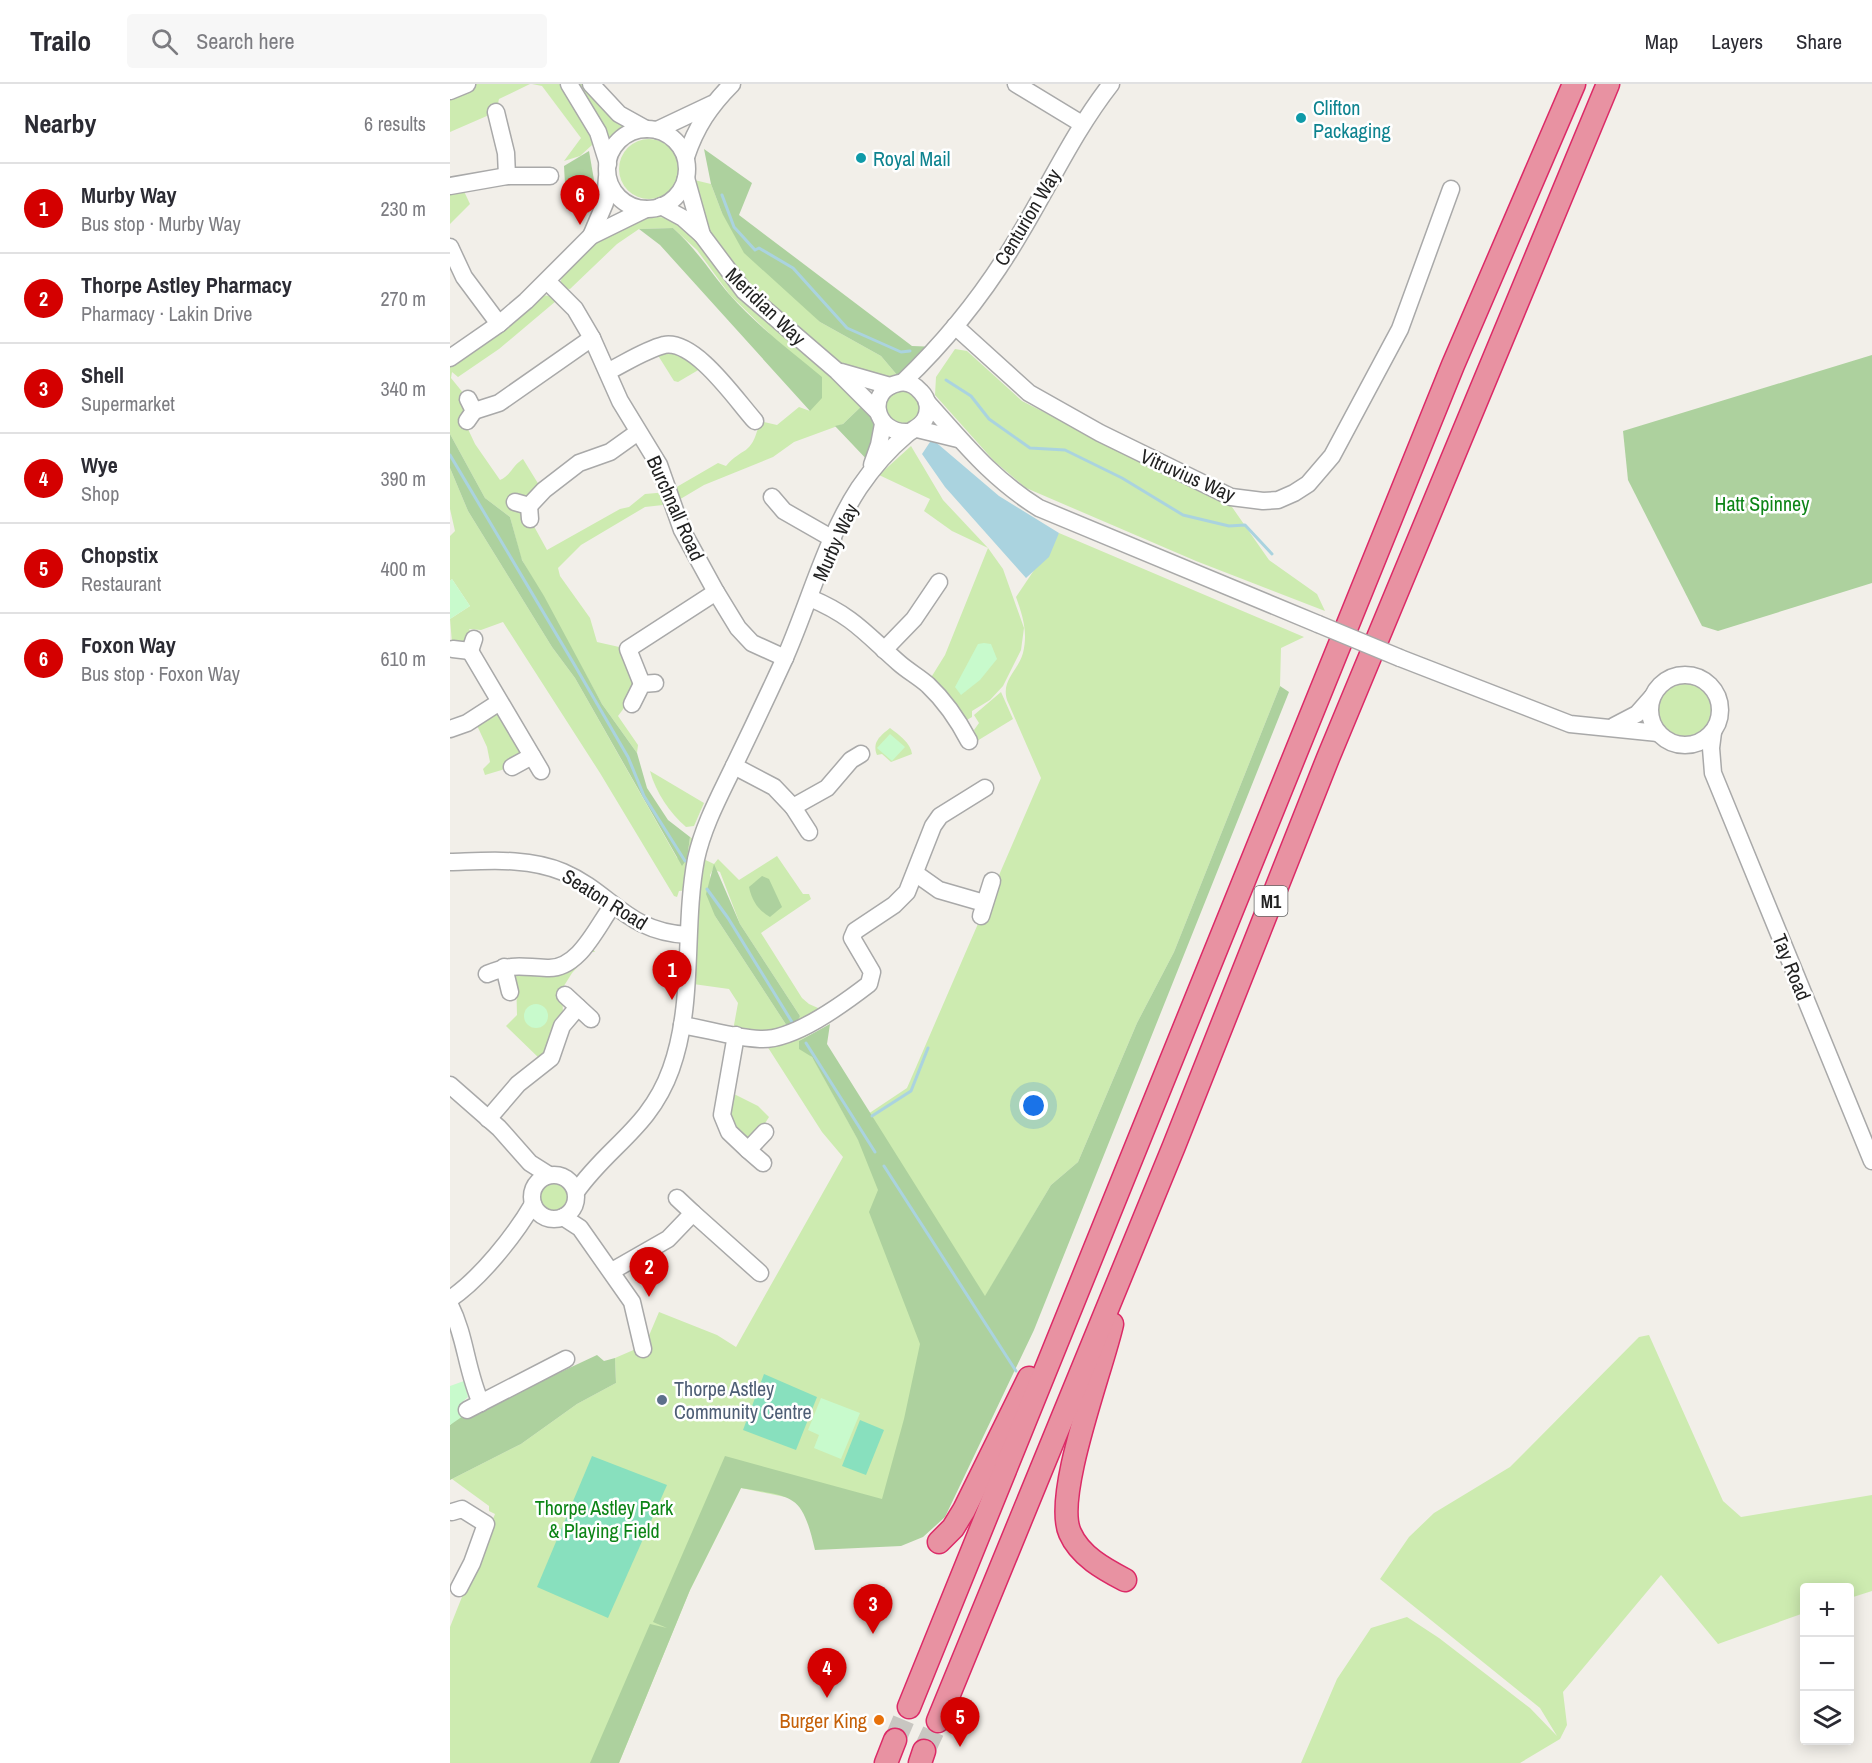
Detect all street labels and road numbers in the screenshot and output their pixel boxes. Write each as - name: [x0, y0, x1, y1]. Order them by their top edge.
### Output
- street label: Centurion Way: [987, 163, 1067, 271]
- street label: Meridian Way: [720, 261, 812, 352]
- street label: Vitruvius Way: [1136, 442, 1240, 508]
- street label: Burchnall Road: [641, 451, 711, 565]
- street label: Murby Way: [806, 498, 864, 585]
- street label: Seaton Road: [557, 862, 653, 936]
- road number: M1: [1254, 886, 1288, 916]
- street label: Tay Road: [1766, 930, 1818, 1004]

